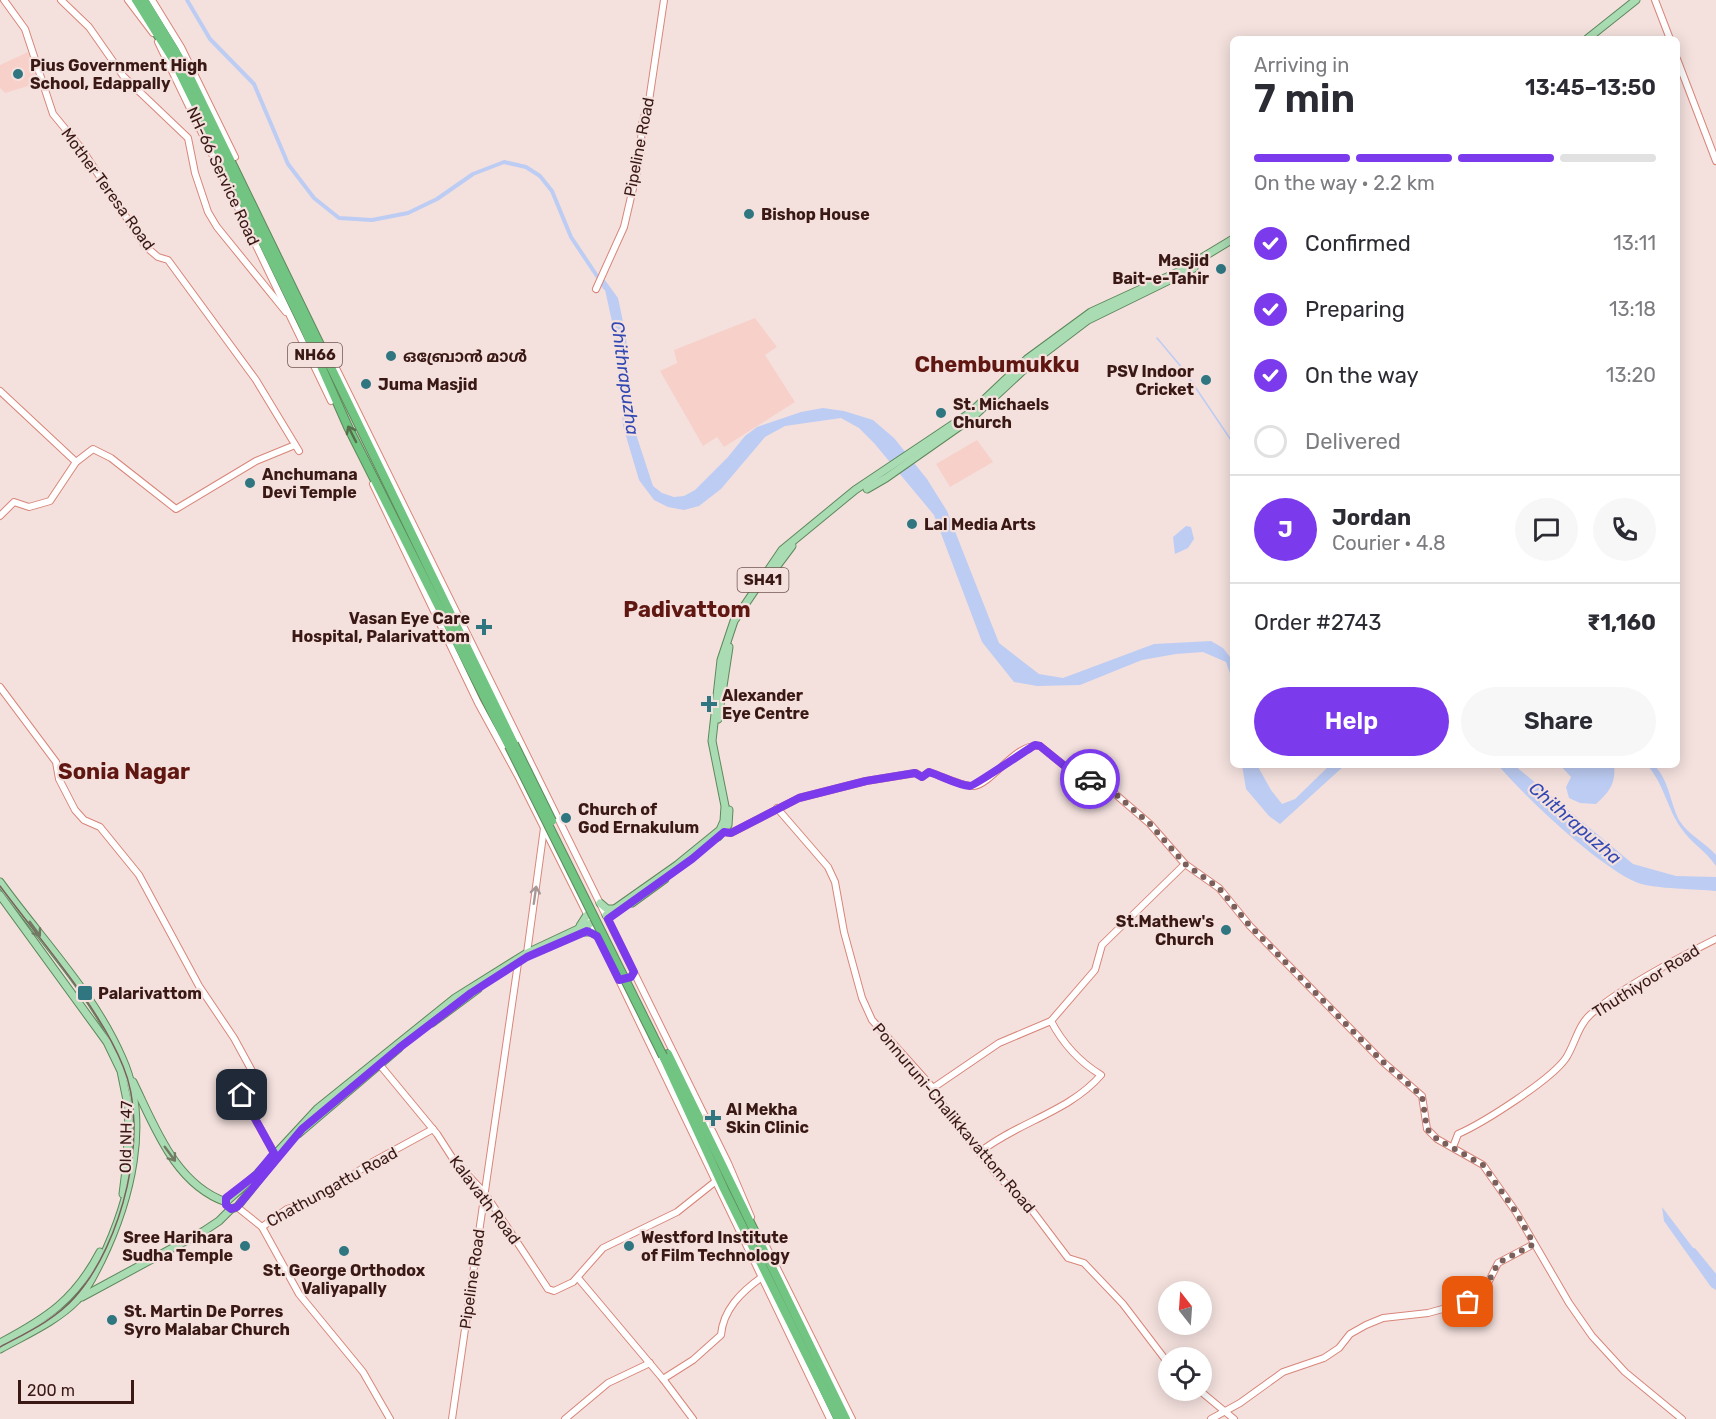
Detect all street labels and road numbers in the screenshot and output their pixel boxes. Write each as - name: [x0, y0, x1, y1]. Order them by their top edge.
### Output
- street label: Pipeline Road: [620, 96, 658, 198]
- street label: NH-66 Service Road: [183, 104, 263, 248]
- street label: Mother Teresa Road: [57, 124, 159, 254]
- road number: NH66: [288, 343, 342, 367]
- road number: SH41: [738, 568, 789, 592]
- street label: Thuthiyoor Road: [1589, 940, 1703, 1022]
- street label: Ponnuruni-Chalikkavattom Road: [869, 1019, 1039, 1217]
- street label: Old NH 47: [116, 1101, 136, 1173]
- street label: Chathungattu Road: [263, 1143, 401, 1231]
- street label: Kalavath Road: [446, 1152, 524, 1248]
- street label: Pipeline Road: [456, 1228, 488, 1330]

